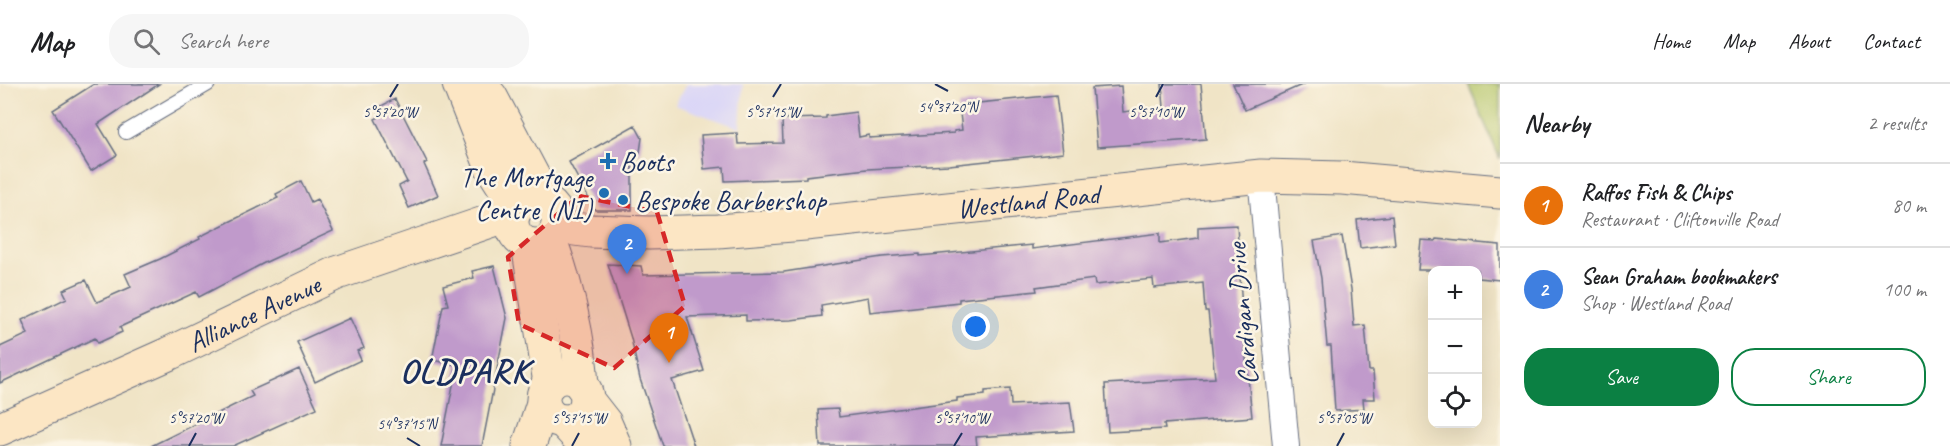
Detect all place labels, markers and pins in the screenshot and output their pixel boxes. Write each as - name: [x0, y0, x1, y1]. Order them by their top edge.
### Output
- place label: Boots: [620, 144, 676, 179]
- marker: Boots: [601, 154, 615, 168]
- place label: The Mortgage Centre (NI): [460, 160, 594, 227]
- place label: Bespoke Barbershop: [635, 183, 828, 218]
- marker: The Mortgage Centre (NI): [597, 186, 611, 200]
- marker: Bespoke Barbershop: [616, 193, 630, 207]
- pin: 2: [608, 224, 646, 274]
- pin: 1: [650, 314, 688, 363]

